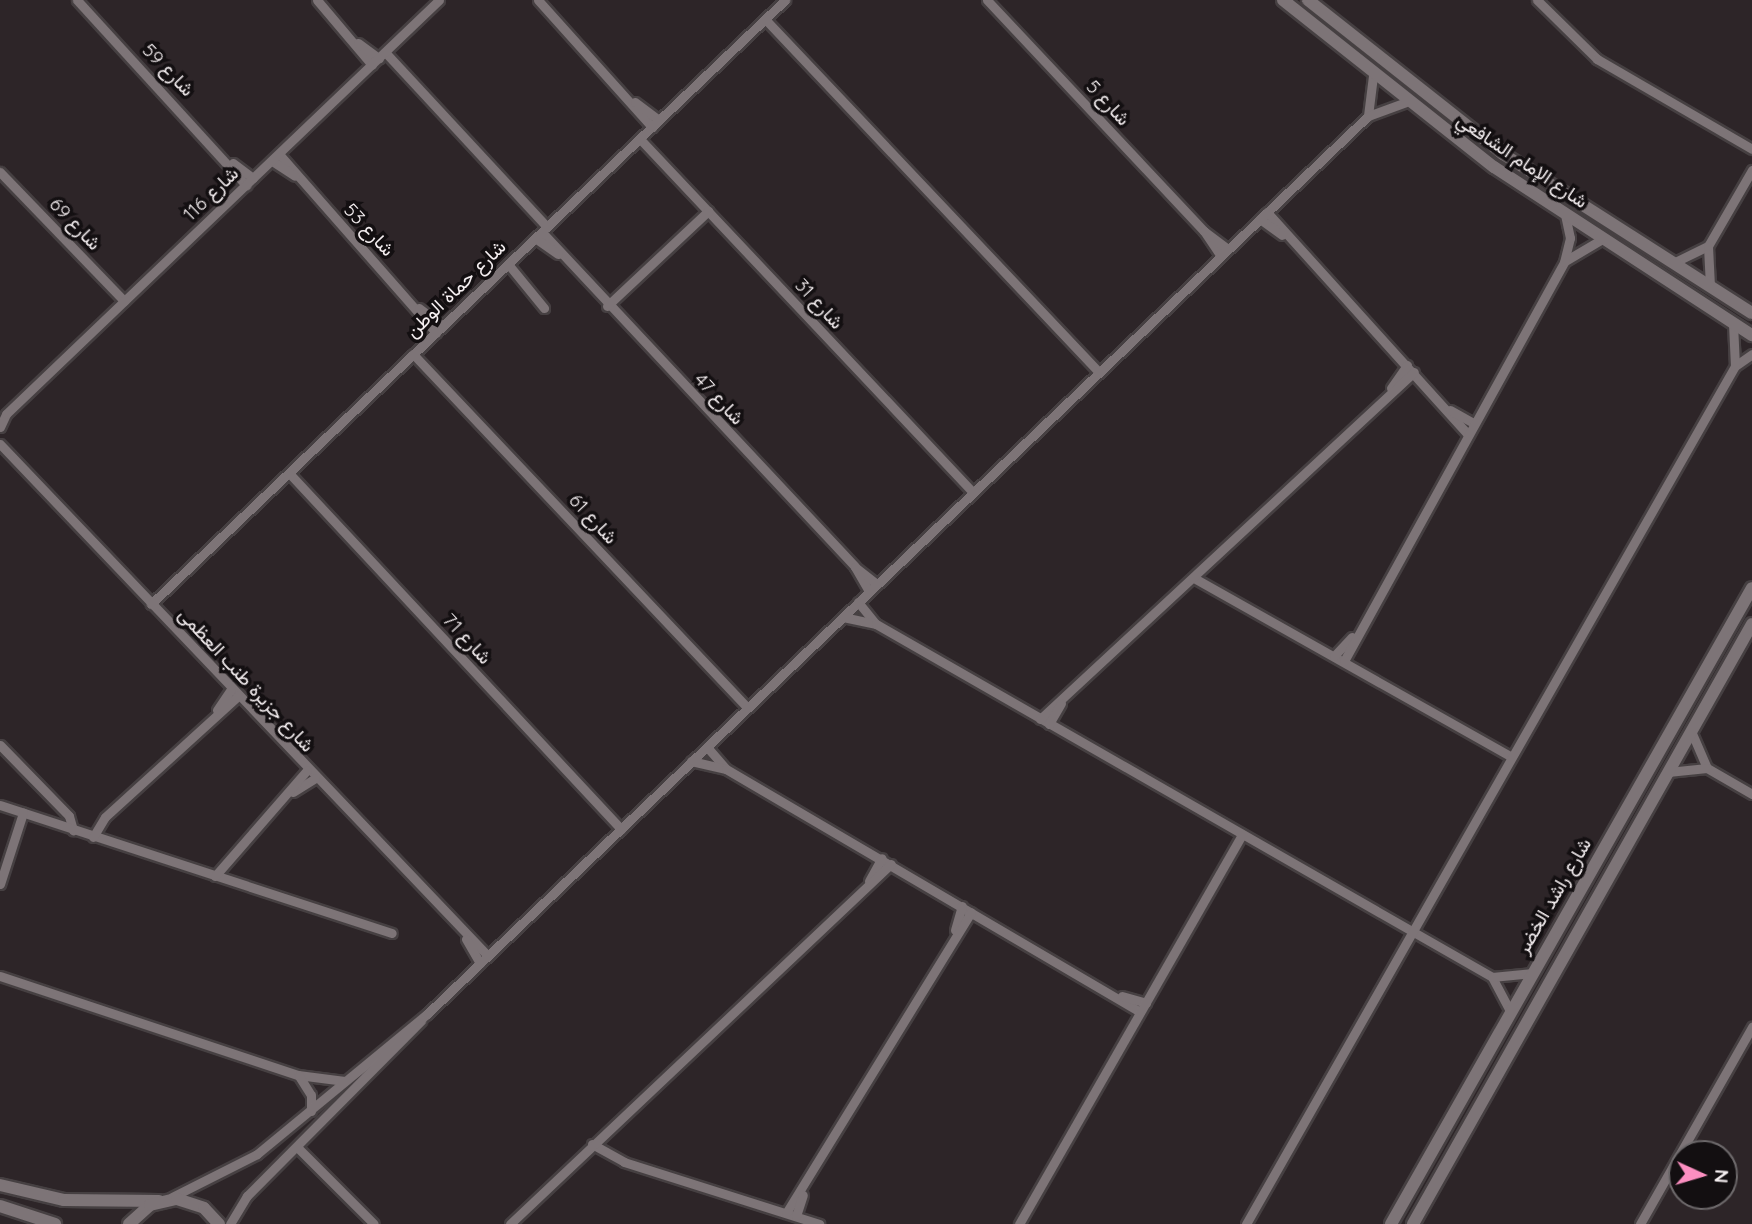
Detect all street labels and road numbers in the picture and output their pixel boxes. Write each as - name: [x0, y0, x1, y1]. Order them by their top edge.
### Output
- street label: شارع 59: [137, 39, 199, 101]
- street label: شارع 5: [1081, 76, 1135, 130]
- street label: شارع الإمام الشافعي: [1452, 109, 1592, 213]
- street label: شارع 116: [179, 162, 243, 226]
- street label: شارع 69: [44, 193, 106, 255]
- street label: شارع 53: [339, 199, 399, 261]
- street label: شارع حماة الوطن: [401, 235, 511, 343]
- street label: شارع 31: [790, 274, 848, 334]
- street label: شارع 47: [689, 368, 749, 430]
- street label: شارع 61: [564, 489, 622, 549]
- street label: شارع جزيرة طنب العظمى: [173, 603, 319, 757]
- street label: شارع 71: [438, 609, 496, 669]
- street label: شارع راشد الخضر: [1512, 834, 1596, 958]

